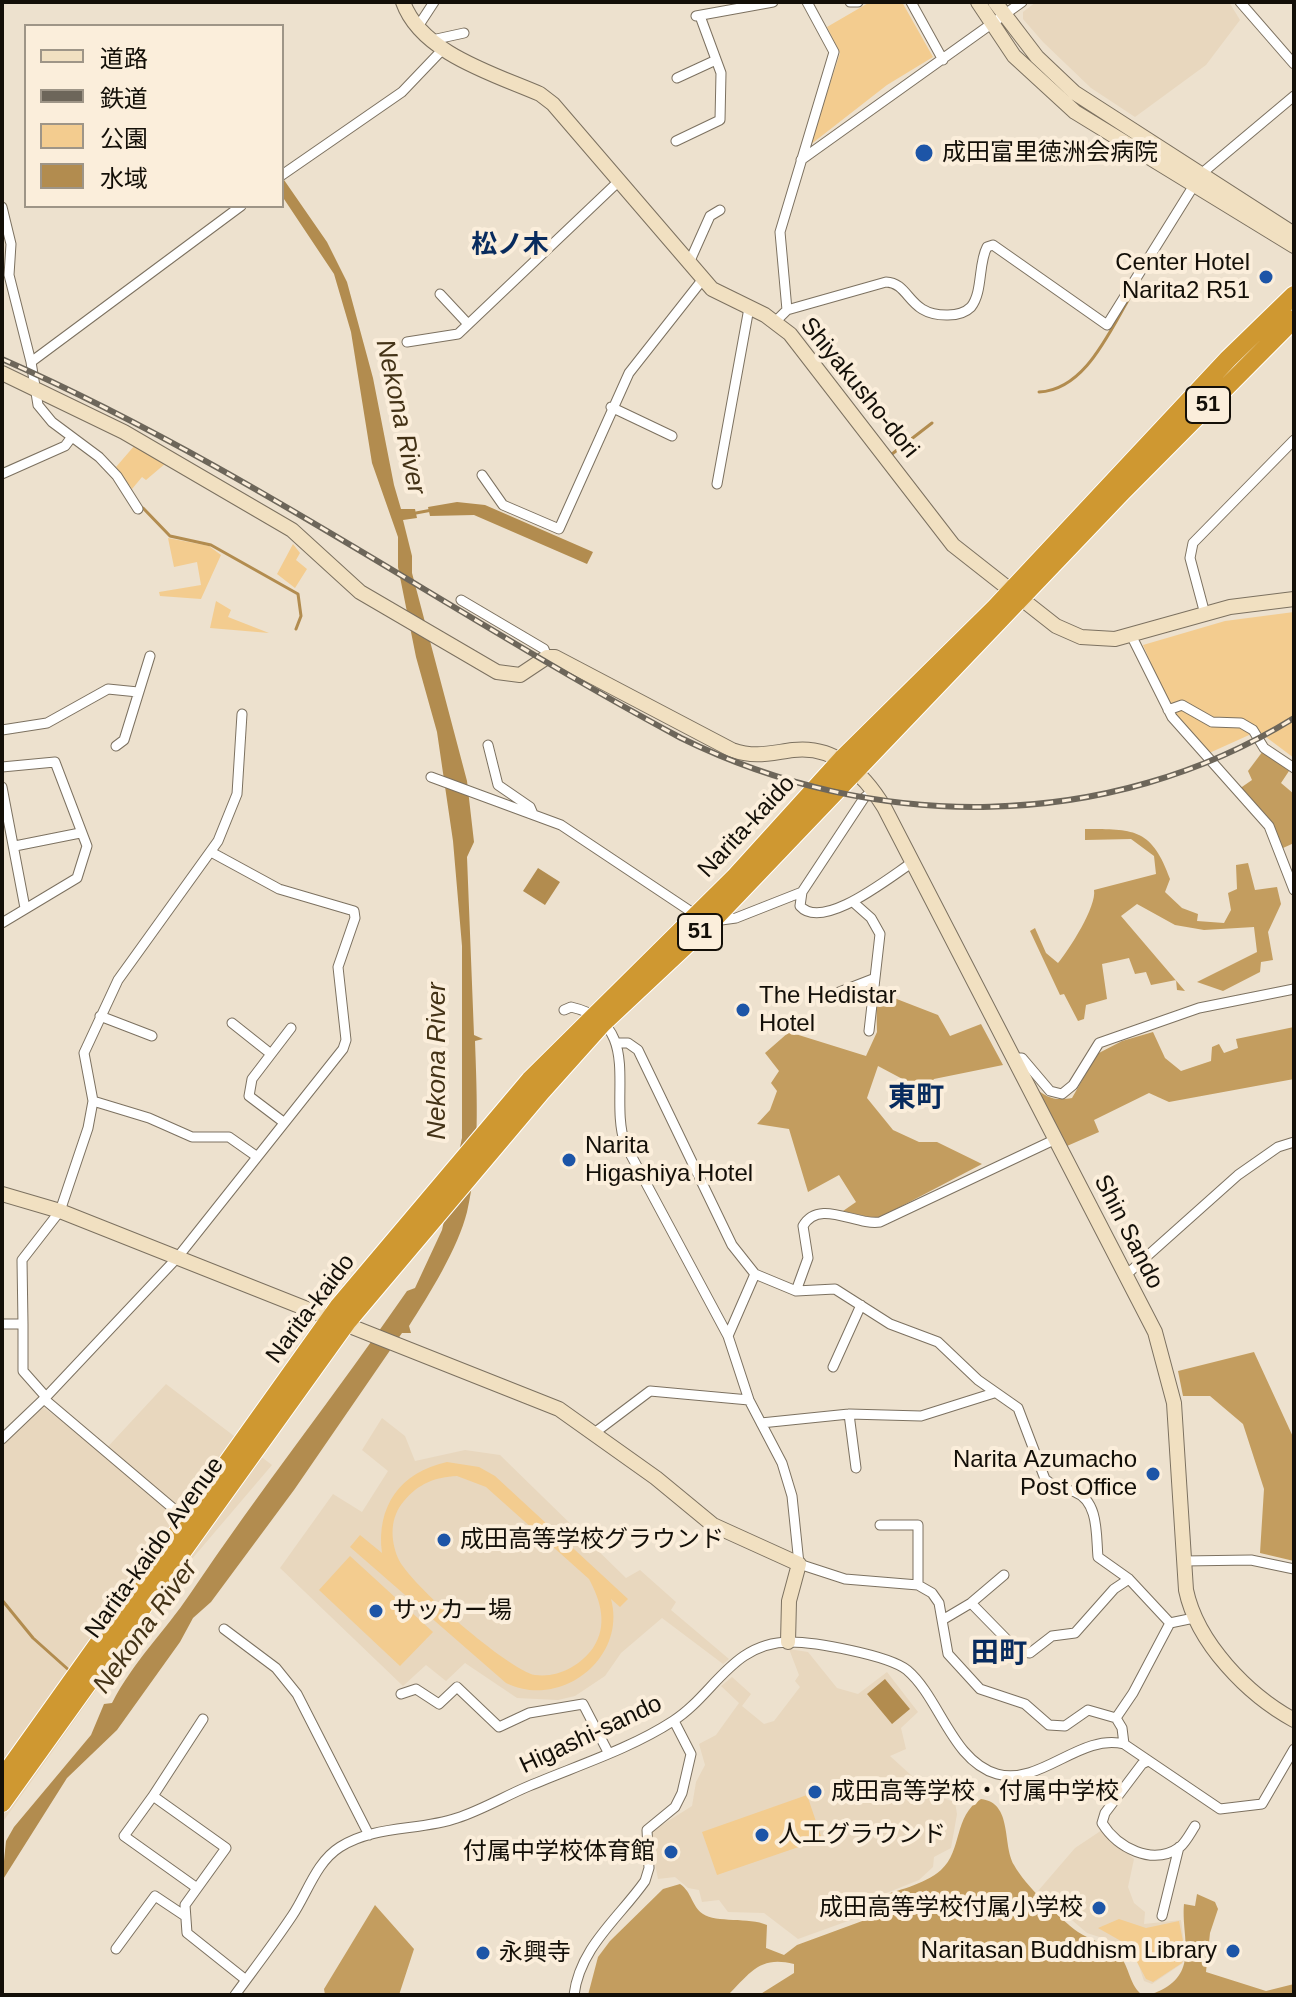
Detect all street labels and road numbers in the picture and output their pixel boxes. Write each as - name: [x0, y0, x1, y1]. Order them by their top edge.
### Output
- street label: Shiyakusho-dori: [794, 312, 924, 464]
- road number: 51: [1186, 387, 1230, 423]
- street label: Narita-kaido: [692, 770, 802, 884]
- road number: 51: [678, 914, 722, 950]
- street label: Shin Sando: [1087, 1170, 1169, 1294]
- street label: Narita-kaido: [261, 1249, 361, 1369]
- street label: Narita-kaido Avenue: [80, 1452, 230, 1644]
- street label: Higashi-sando: [515, 1690, 667, 1780]

